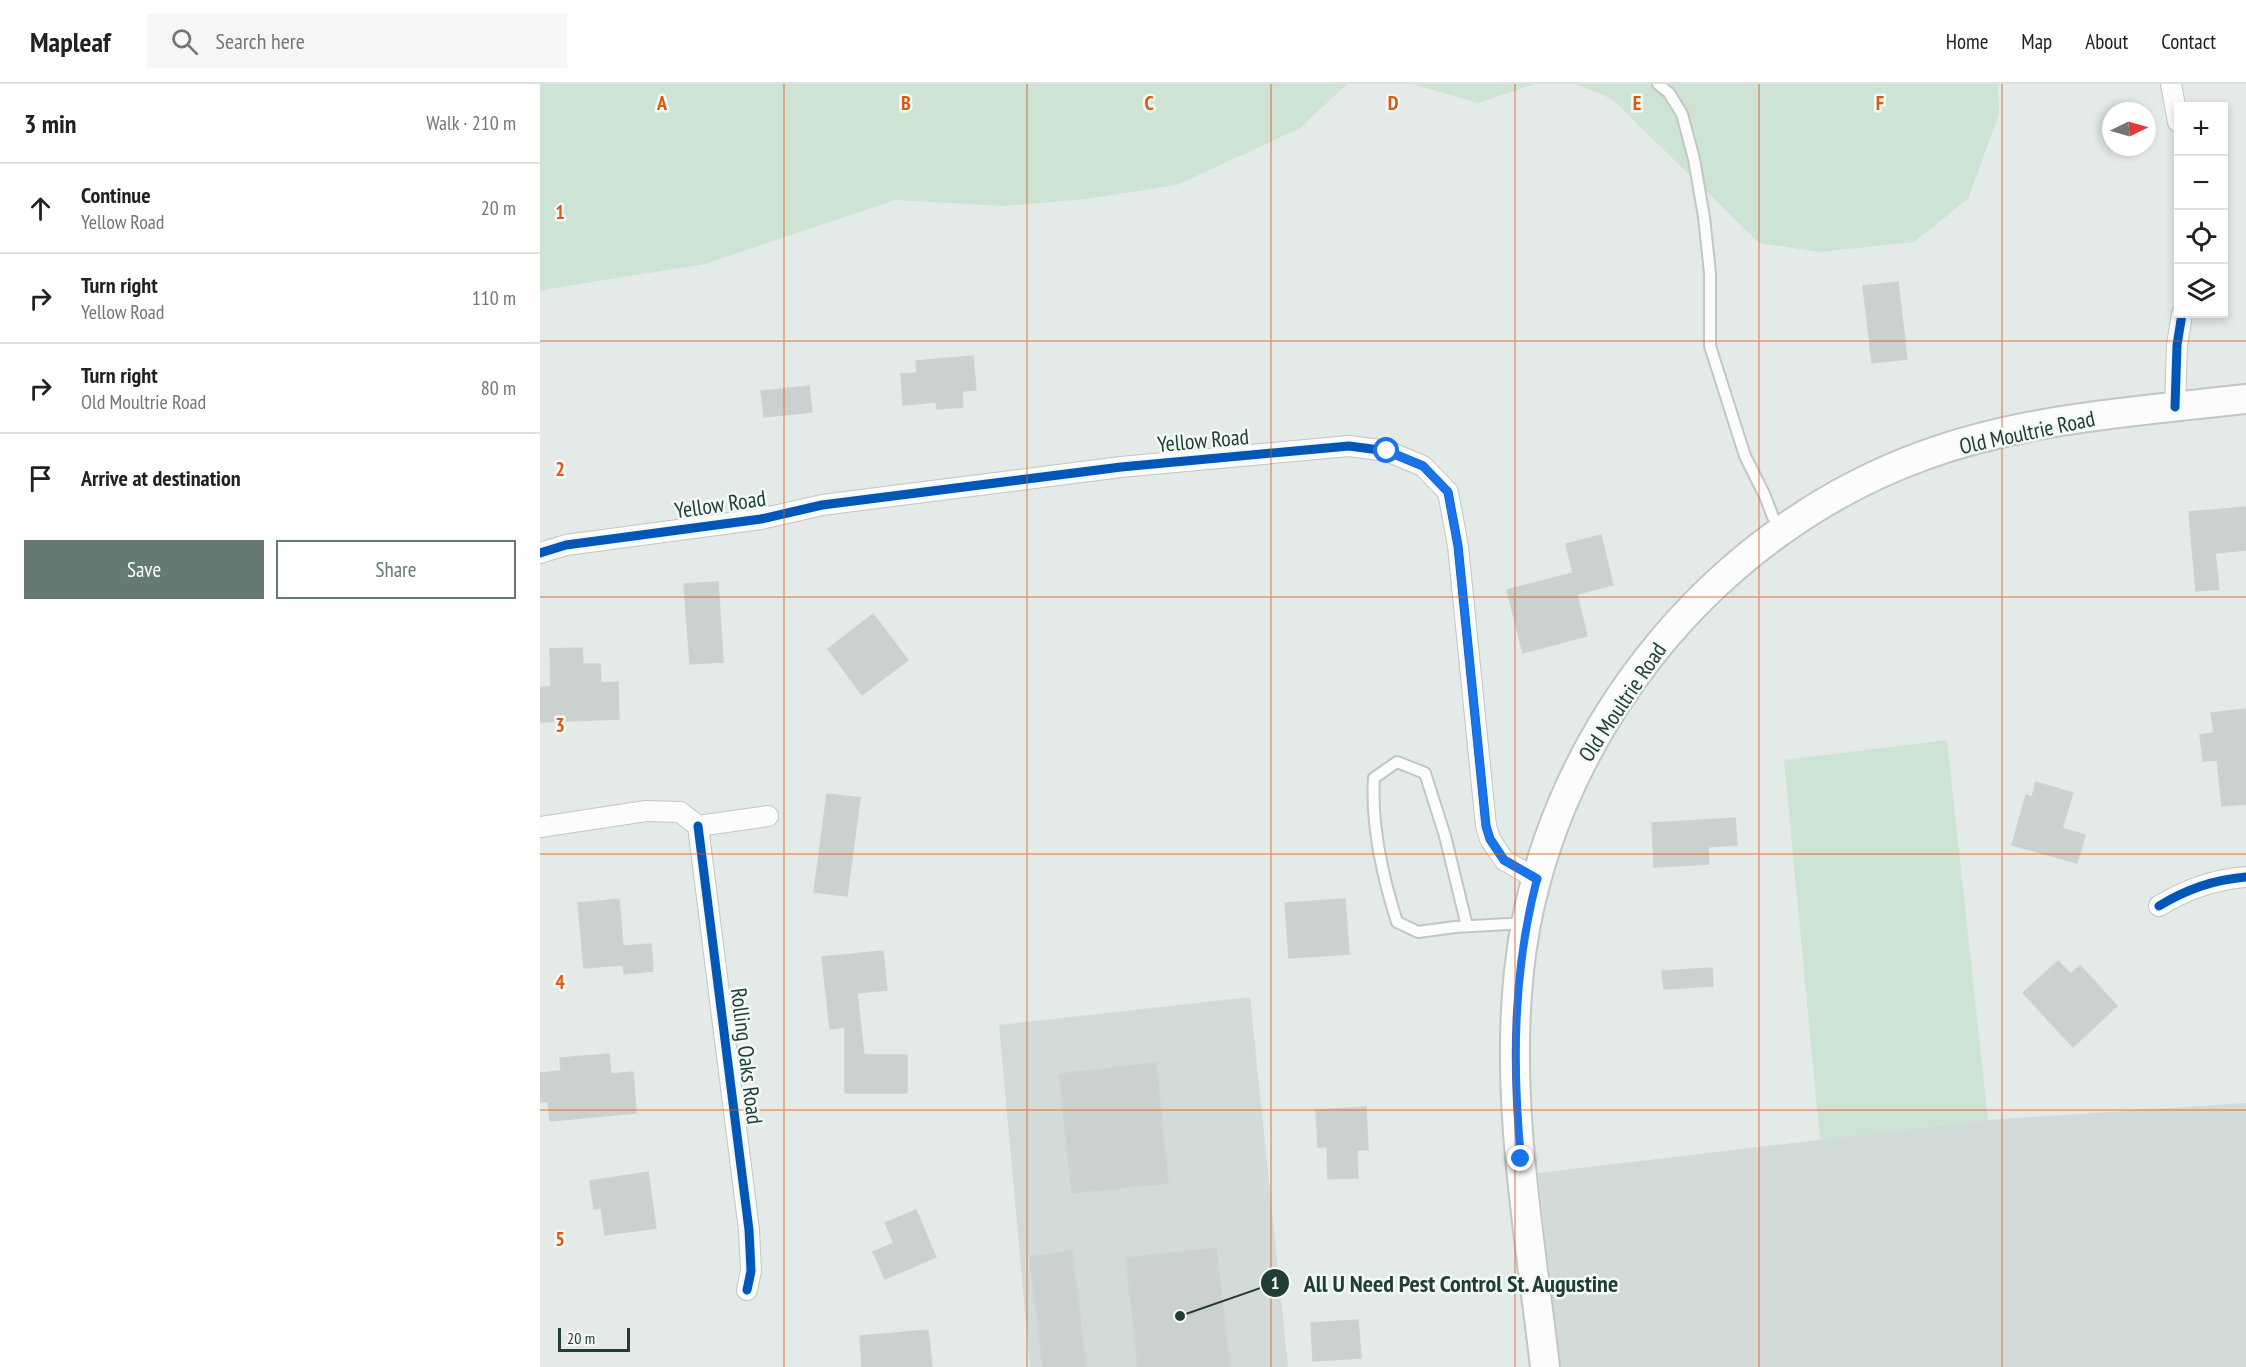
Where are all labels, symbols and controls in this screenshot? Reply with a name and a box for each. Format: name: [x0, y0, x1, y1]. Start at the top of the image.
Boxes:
search box: [147, 14, 567, 68]
text: Mapleaf: [30, 23, 111, 60]
icon: search: [168, 25, 201, 58]
text: Search here: [216, 27, 305, 55]
text: Home: [1946, 28, 1988, 55]
text: Map: [2021, 28, 2052, 55]
text: About: [2085, 28, 2128, 55]
text: Contact: [2161, 28, 2216, 55]
text: A: [656, 90, 668, 116]
text: B: [901, 90, 911, 116]
text: C: [1144, 90, 1154, 116]
text: D: [1388, 90, 1399, 116]
text: E: [1633, 90, 1641, 116]
text: F: [1876, 90, 1884, 116]
north arrow: [2102, 102, 2156, 156]
map controls: [2174, 102, 2228, 318]
button: +: [2174, 102, 2228, 156]
text: 3 min: [24, 107, 77, 140]
text: Walk · 210 m: [426, 110, 516, 136]
button: −: [2174, 156, 2228, 210]
text: Continue: [81, 181, 151, 209]
icon: ahead: [24, 192, 57, 225]
text: 20 m: [481, 195, 516, 221]
text: 1: [555, 199, 565, 225]
text: Yellow Road: [81, 209, 164, 235]
button: locate: [2174, 210, 2228, 264]
button: layers: [2174, 264, 2228, 318]
text: Turn right: [81, 271, 158, 299]
icon: right: [24, 282, 57, 315]
text: 110 m: [472, 285, 516, 311]
text: Yellow Road: [81, 299, 164, 325]
text: Turn right: [81, 361, 158, 389]
icon: right: [24, 372, 57, 405]
text: 80 m: [481, 375, 516, 401]
text: Old Moultrie Road: [81, 389, 206, 415]
street label: Old Moultrie Road: [1957, 404, 2097, 460]
street label: Yellow Road: [1156, 422, 1250, 458]
route start: [1373, 437, 1399, 463]
text: 2: [555, 456, 565, 482]
icon: arrive: [24, 462, 57, 495]
text: Arrive at destination: [81, 464, 241, 492]
street label: Yellow Road: [673, 484, 767, 524]
button: Save: [24, 540, 264, 599]
button: Share: [276, 540, 516, 599]
street label: Old Moultrie Road: [1572, 637, 1672, 767]
text: 3: [555, 712, 565, 738]
text: 4: [555, 969, 565, 995]
street label: Rolling Oaks Road: [725, 986, 769, 1126]
route end: [1507, 1145, 1533, 1171]
text: 5: [555, 1226, 565, 1252]
callout: All U Need Pest Control St. Augustine: [1260, 1262, 1631, 1304]
text: All U Need Pest Control St. Augustine: [1303, 1268, 1618, 1299]
text: 1: [1271, 1271, 1279, 1294]
scale bar: [558, 1325, 630, 1352]
text: 20 m: [567, 1328, 595, 1348]

